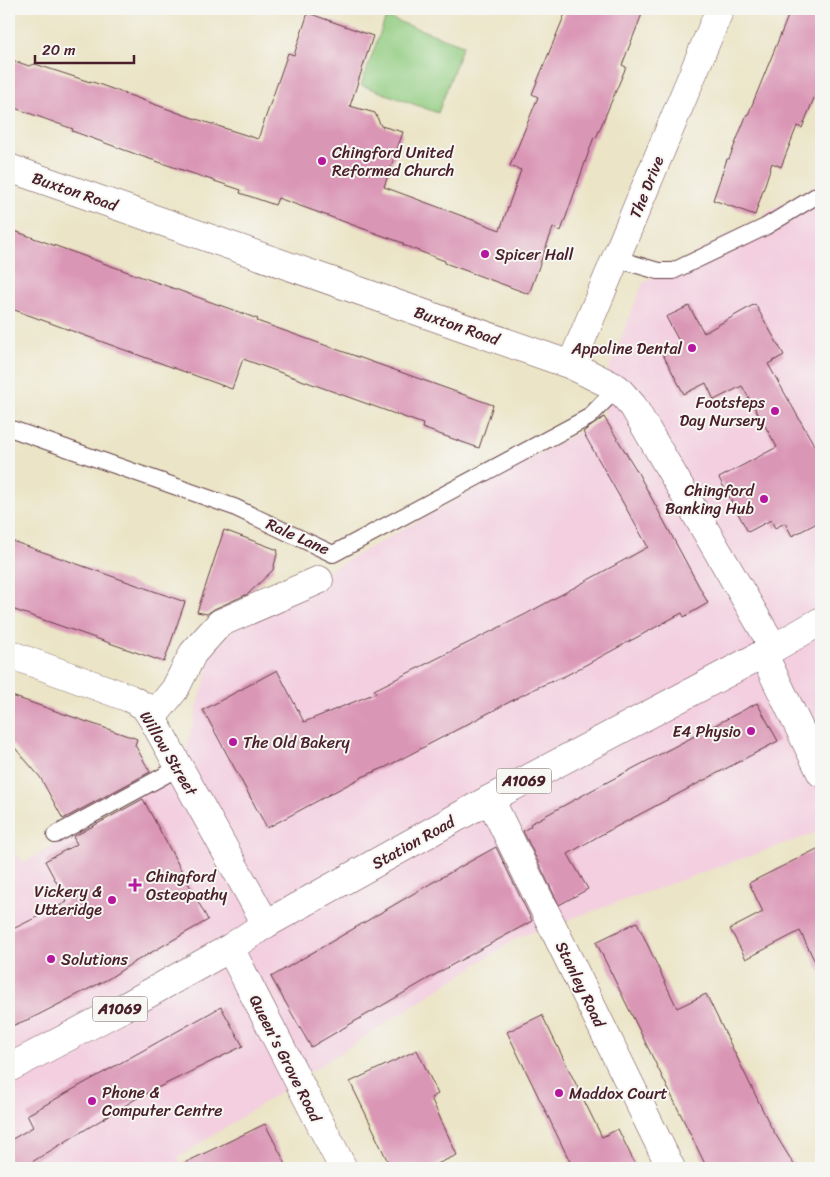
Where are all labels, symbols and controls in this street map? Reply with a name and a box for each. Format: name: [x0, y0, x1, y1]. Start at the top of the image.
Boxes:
scale bar: [35, 32, 134, 64]
text: 20 m: [42, 37, 76, 63]
place label: Chingford United Reformed Church: [332, 138, 455, 185]
street label: The Drive: [621, 151, 672, 223]
marker: Chingford United Reformed Church: [316, 155, 328, 167]
street label: Buxton Road: [28, 163, 123, 220]
place label: Spicer Hall: [495, 240, 574, 269]
marker: Spicer Hall: [479, 248, 491, 260]
street label: Buxton Road: [410, 297, 505, 354]
place label: Appoline Dental: [571, 334, 682, 363]
marker: Appoline Dental: [686, 342, 698, 354]
place label: Footsteps Day Nursery: [679, 388, 766, 435]
marker: Footsteps Day Nursery: [769, 405, 781, 417]
place label: Chingford Banking Hub: [665, 476, 756, 523]
marker: Chingford Banking Hub: [758, 493, 770, 505]
street label: Rale Lane: [261, 510, 334, 563]
street label: Willow Street: [132, 705, 206, 802]
place label: E4 Physio: [672, 717, 741, 746]
marker: E4 Physio: [745, 725, 757, 737]
place label: The Old Bakery: [243, 728, 351, 757]
marker: The Old Bakery: [227, 736, 239, 748]
road number: A1069: [496, 768, 552, 794]
street label: Station Road: [366, 807, 462, 877]
place label: Chingford Osteopathy: [146, 862, 228, 909]
place label: Vickery & Utteridge: [34, 877, 102, 924]
marker: Chingford Osteopathy: [128, 878, 142, 892]
marker: Vickery & Utteridge: [106, 894, 118, 906]
street label: Stanley Road: [547, 936, 615, 1034]
place label: Solutions: [61, 945, 129, 974]
marker: Solutions: [45, 953, 57, 965]
street label: Queen's Grove Road: [241, 989, 331, 1128]
road number: A1069: [92, 996, 148, 1022]
place label: Phone & Computer Centre: [102, 1078, 222, 1125]
place label: Maddox Court: [569, 1079, 667, 1108]
marker: Maddox Court: [553, 1087, 565, 1099]
marker: Phone & Computer Centre: [86, 1095, 98, 1107]

